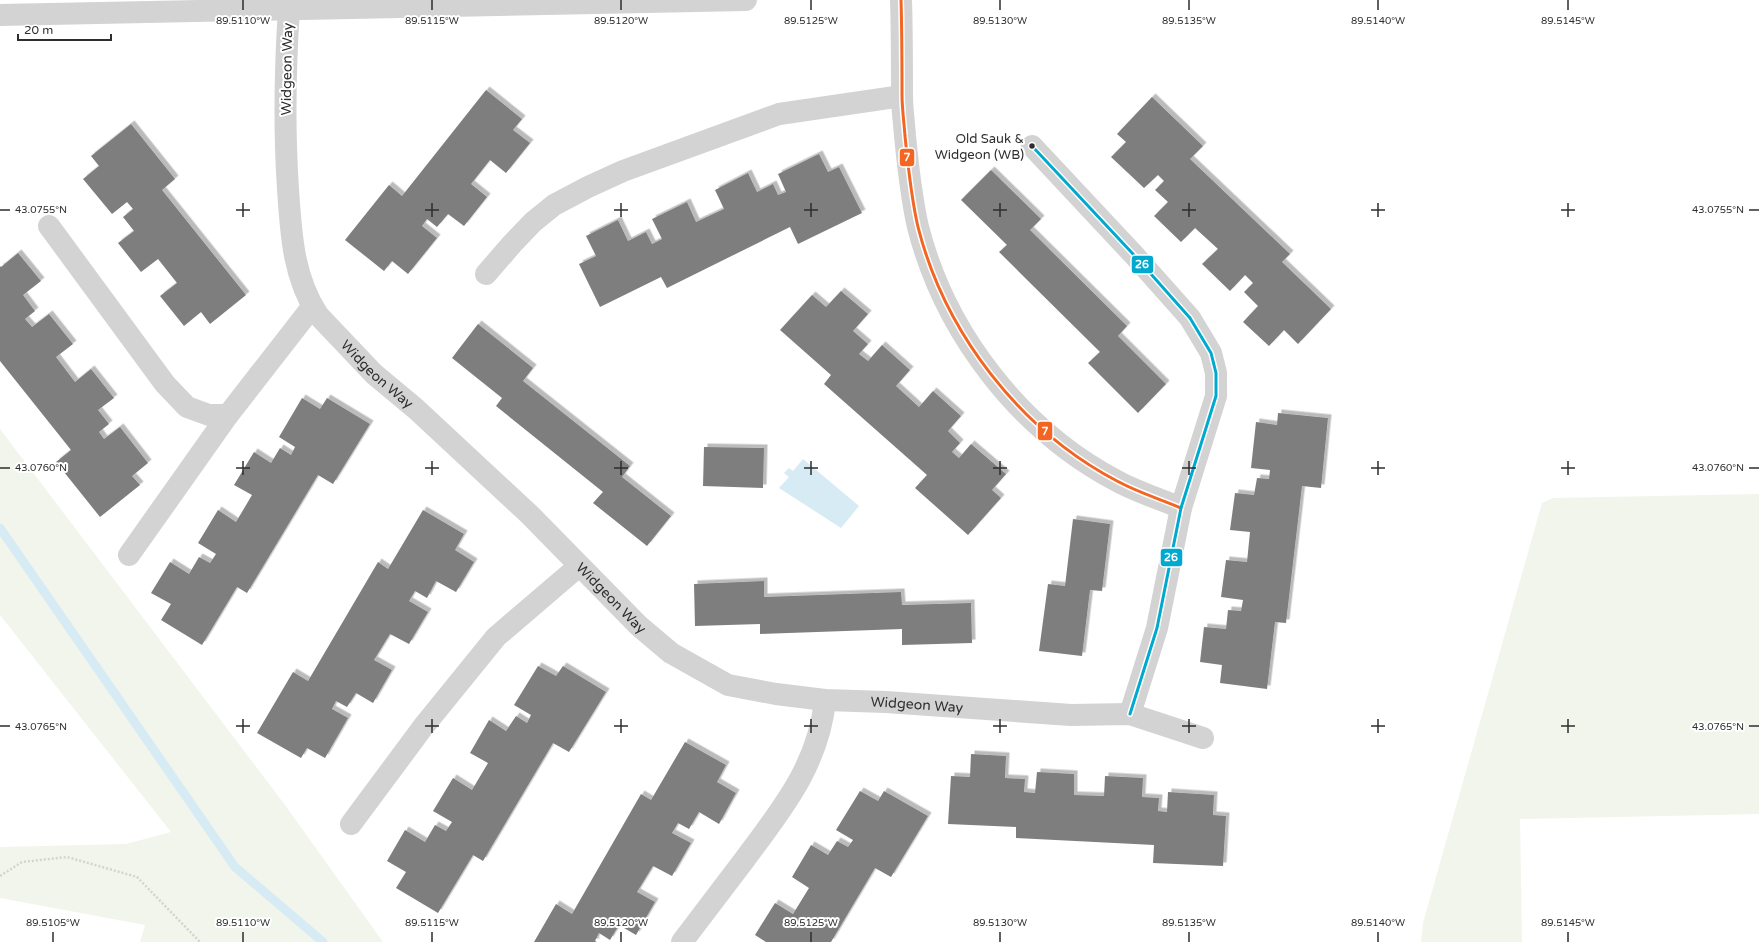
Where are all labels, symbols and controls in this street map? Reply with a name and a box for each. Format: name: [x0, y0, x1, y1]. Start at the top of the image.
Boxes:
text: 89.5110°W: [216, 15, 270, 27]
text: 89.5115°W: [405, 15, 459, 27]
text: 89.5120°W: [594, 15, 648, 27]
text: 89.5125°W: [784, 15, 838, 27]
text: 89.5130°W: [973, 15, 1027, 27]
text: 89.5135°W: [1162, 15, 1216, 27]
text: 89.5140°W: [1351, 15, 1405, 27]
text: 89.5145°W: [1541, 15, 1595, 27]
scale bar: [18, 16, 111, 42]
street label: Widgeon Way: [278, 22, 296, 115]
text: 20 m: [24, 23, 53, 37]
place label: Old Sauk & Widgeon (WB): [935, 131, 1024, 163]
marker: Old Sauk & Widgeon (WB): [1027, 141, 1037, 151]
line badge: 7: [899, 148, 915, 167]
text: 7: [904, 151, 911, 164]
text: 43.0755°N: [15, 204, 67, 216]
text: 43.0755°N: [1692, 204, 1744, 216]
line badge: 26: [1131, 255, 1154, 274]
text: 26: [1135, 258, 1149, 271]
street label: Widgeon Way: [338, 336, 417, 412]
line badge: 7: [1037, 421, 1053, 441]
text: 7: [1042, 425, 1049, 438]
text: 43.0760°N: [15, 462, 67, 474]
text: 43.0760°N: [1692, 462, 1744, 474]
line badge: 26: [1160, 548, 1183, 567]
text: 26: [1164, 551, 1178, 564]
street label: Widgeon Way: [573, 559, 650, 637]
street label: Widgeon Way: [870, 693, 964, 716]
text: 43.0765°N: [15, 721, 67, 733]
text: 43.0765°N: [1692, 721, 1744, 733]
text: 89.5105°W: [26, 917, 80, 929]
text: 89.5110°W: [216, 917, 270, 929]
text: 89.5115°W: [405, 917, 459, 929]
text: 89.5120°W: [594, 917, 648, 929]
text: 89.5125°W: [784, 917, 838, 929]
text: 89.5130°W: [973, 917, 1027, 929]
text: 89.5135°W: [1162, 917, 1216, 929]
text: 89.5140°W: [1351, 917, 1405, 929]
text: 89.5145°W: [1541, 917, 1595, 929]

